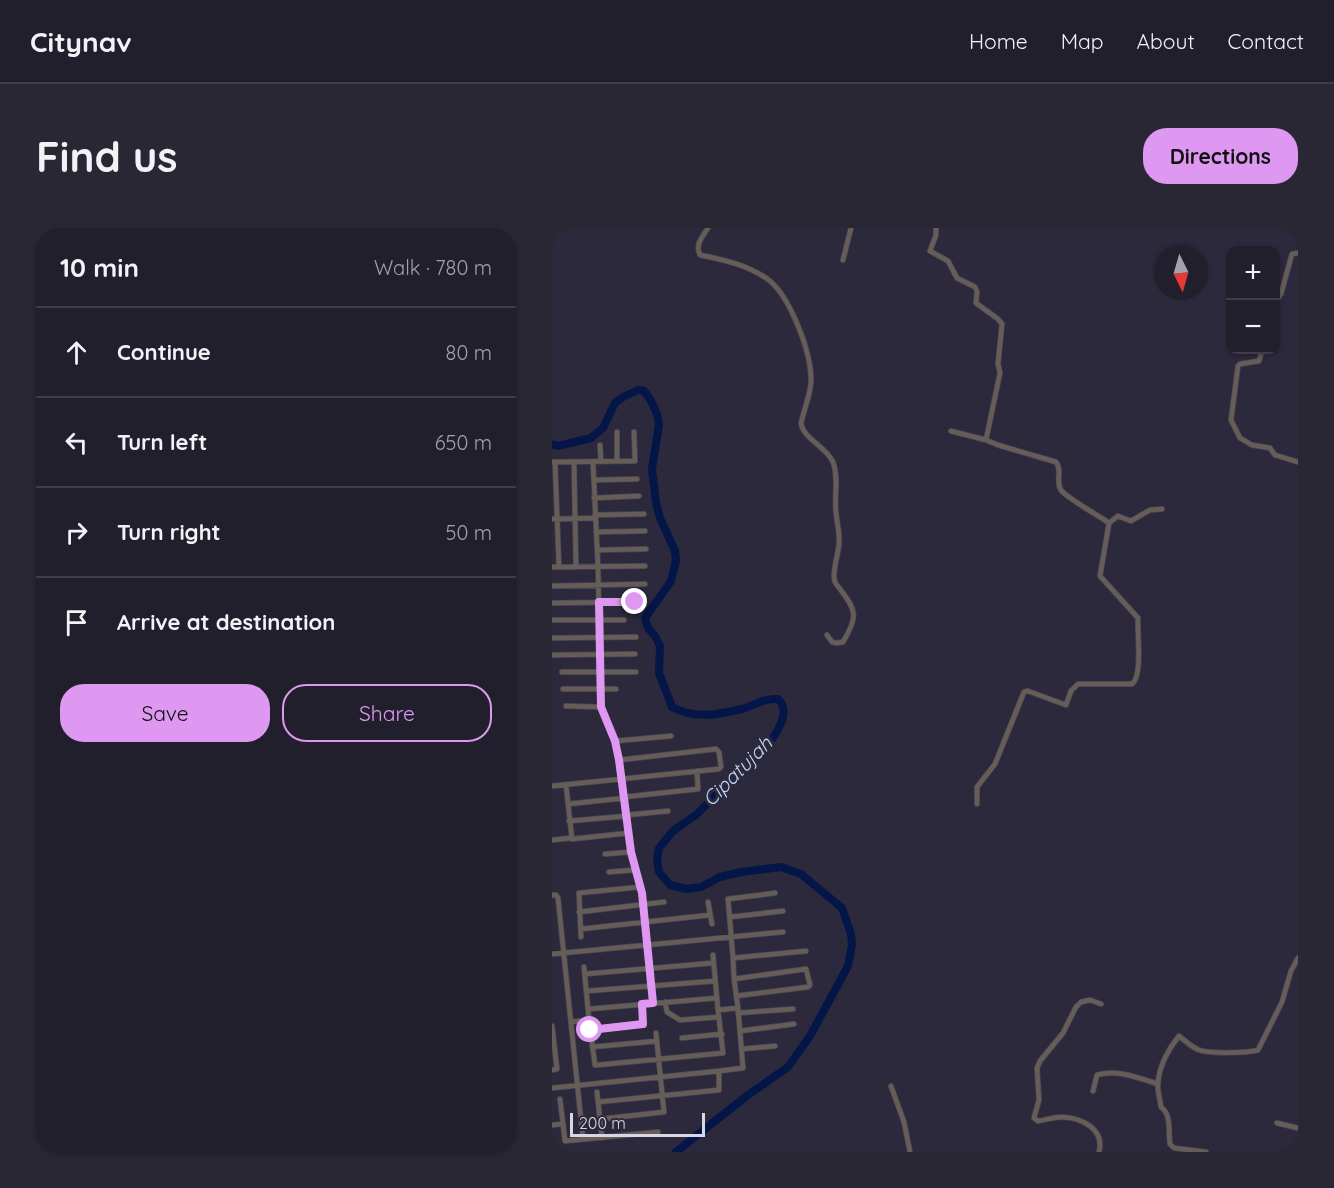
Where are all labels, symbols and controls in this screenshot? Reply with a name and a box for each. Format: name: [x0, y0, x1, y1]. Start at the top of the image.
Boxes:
text: Citynav: [30, 24, 132, 59]
text: Home: [969, 28, 1028, 54]
text: Map: [1061, 28, 1104, 54]
text: About: [1137, 28, 1195, 54]
text: Contact: [1228, 28, 1304, 54]
button: Directions: [1143, 128, 1298, 184]
text: Find us: [36, 130, 178, 183]
north arrow: [1154, 246, 1208, 300]
map controls: [1226, 246, 1280, 354]
button: +: [1226, 246, 1280, 300]
text: 10 min: [60, 251, 139, 284]
text: Walk · 780 m: [374, 255, 492, 280]
button: −: [1226, 300, 1280, 354]
icon: ahead: [60, 336, 93, 369]
text: Continue: [117, 338, 211, 366]
text: 80 m: [446, 340, 492, 365]
icon: left: [60, 426, 93, 459]
text: Turn left: [117, 428, 207, 456]
text: 650 m: [435, 430, 492, 455]
icon: right: [60, 516, 93, 549]
text: Turn right: [117, 518, 221, 546]
text: 50 m: [446, 520, 492, 545]
route end: [621, 588, 647, 614]
icon: arrive: [60, 606, 93, 639]
text: Arrive at destination: [117, 608, 335, 636]
button: Save: [60, 684, 270, 742]
button: Share: [282, 684, 492, 742]
water label: Cipatujah: [697, 730, 778, 811]
route start: [576, 1016, 602, 1042]
scale bar: [570, 1110, 705, 1138]
text: 200 m: [579, 1113, 626, 1133]

